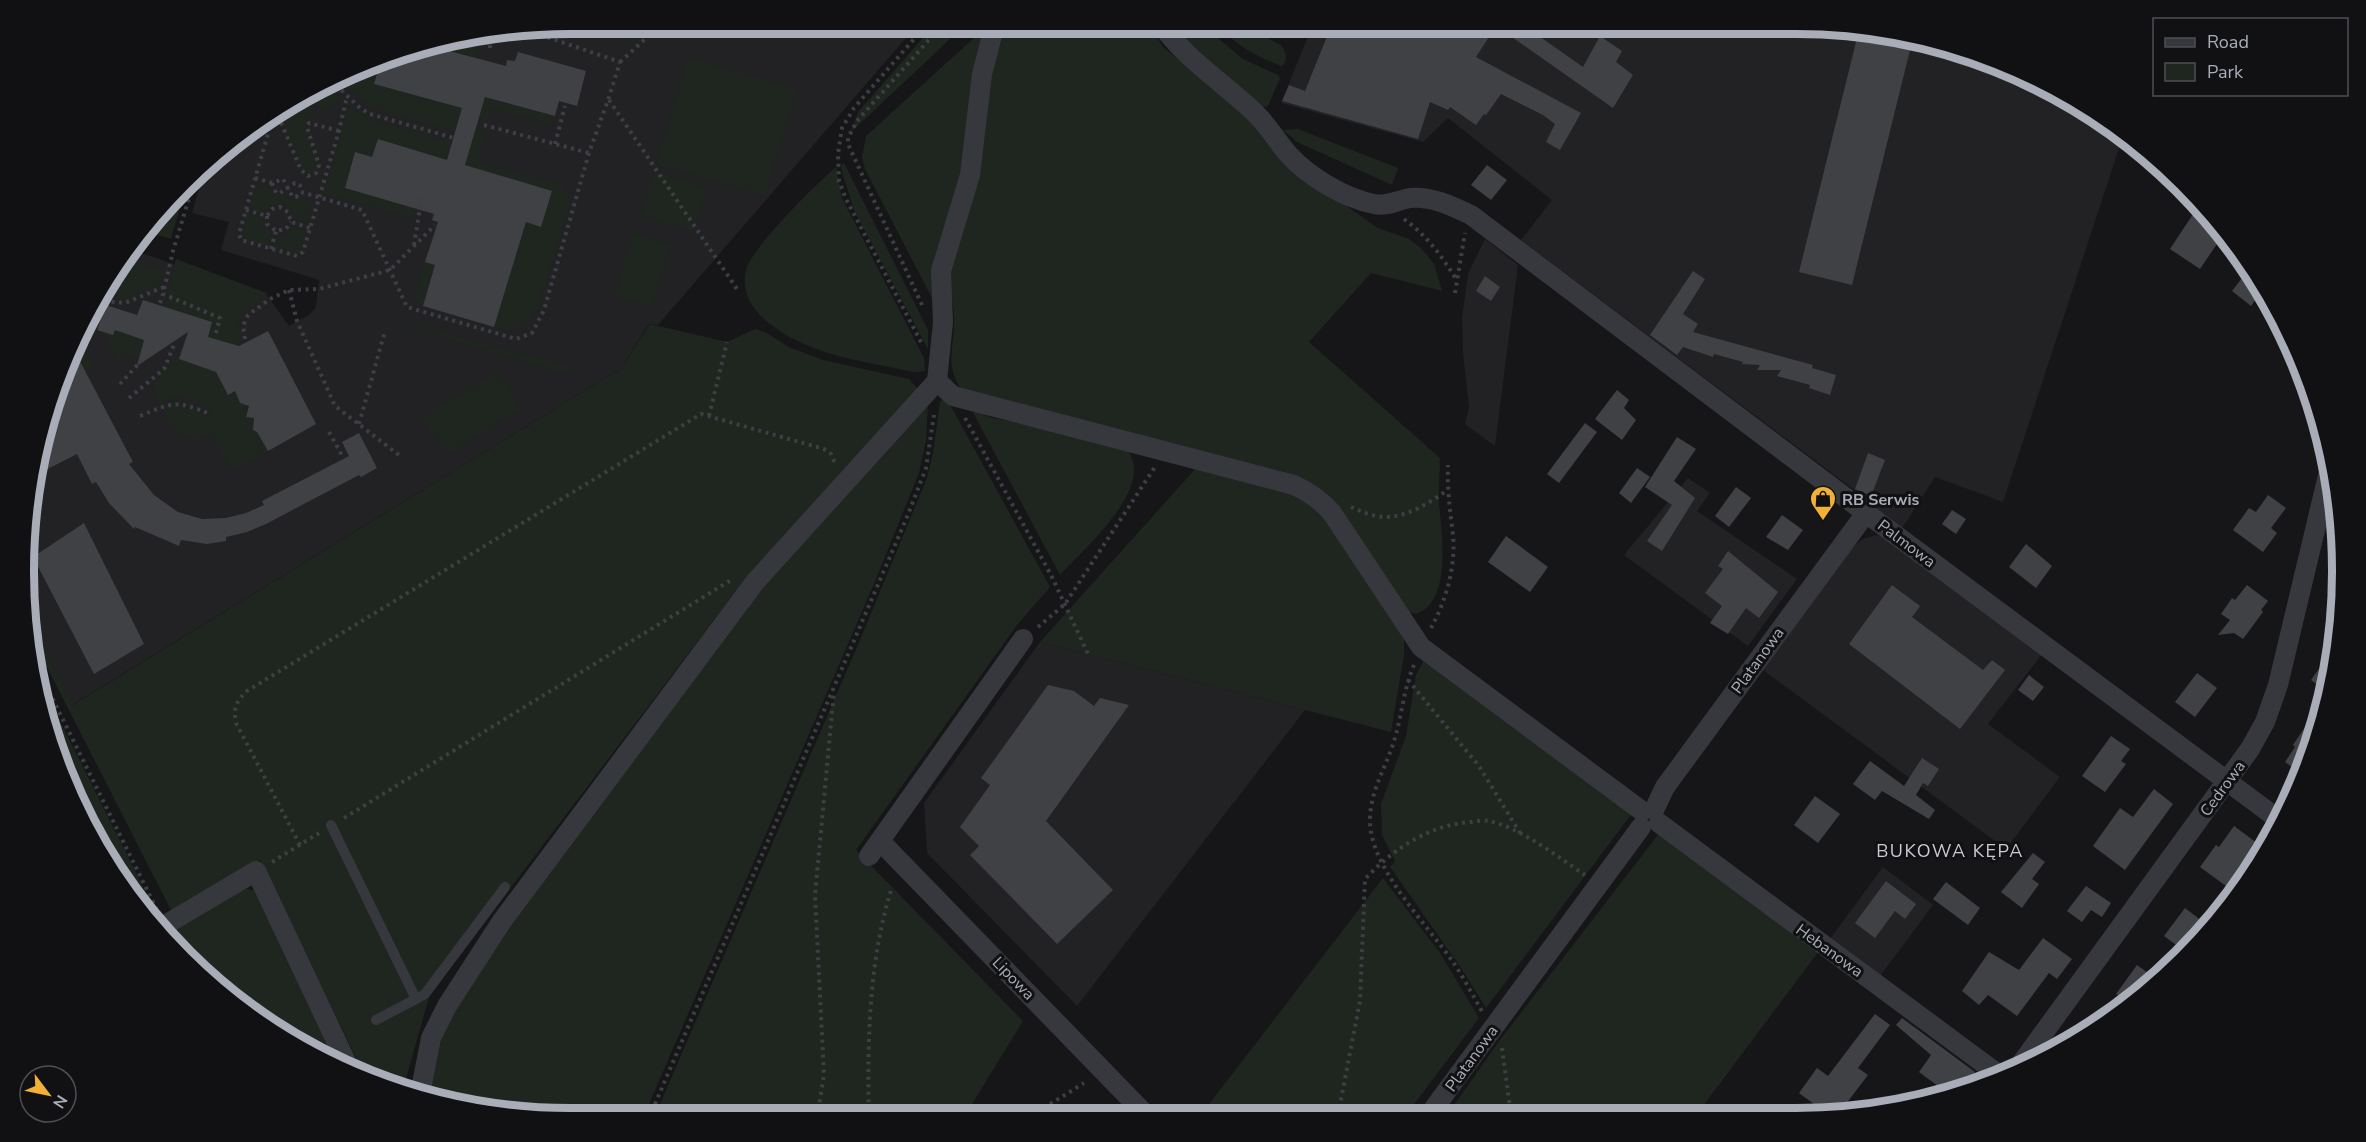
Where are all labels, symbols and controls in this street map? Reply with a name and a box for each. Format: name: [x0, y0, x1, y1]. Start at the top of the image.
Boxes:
legend: [2153, 18, 2348, 96]
text: Road: [2207, 30, 2249, 54]
text: Park: [2207, 60, 2244, 84]
shop icon: RB Serwis: [1808, 484, 1838, 522]
place label: RB Serwis: [1842, 489, 1920, 511]
street label: Palmowa: [1873, 515, 1940, 573]
street label: Platanowa: [1726, 623, 1789, 698]
street label: Cedrowa: [2195, 756, 2251, 821]
district label: BUKOWA KĘPA: [1876, 839, 2024, 863]
street label: Hebanowa: [1791, 919, 1867, 983]
street label: Lipowa: [987, 952, 1039, 1005]
street label: Platanowa: [1440, 1021, 1503, 1096]
north arrow: [18, 1064, 78, 1124]
text: N: [47, 1091, 72, 1112]

